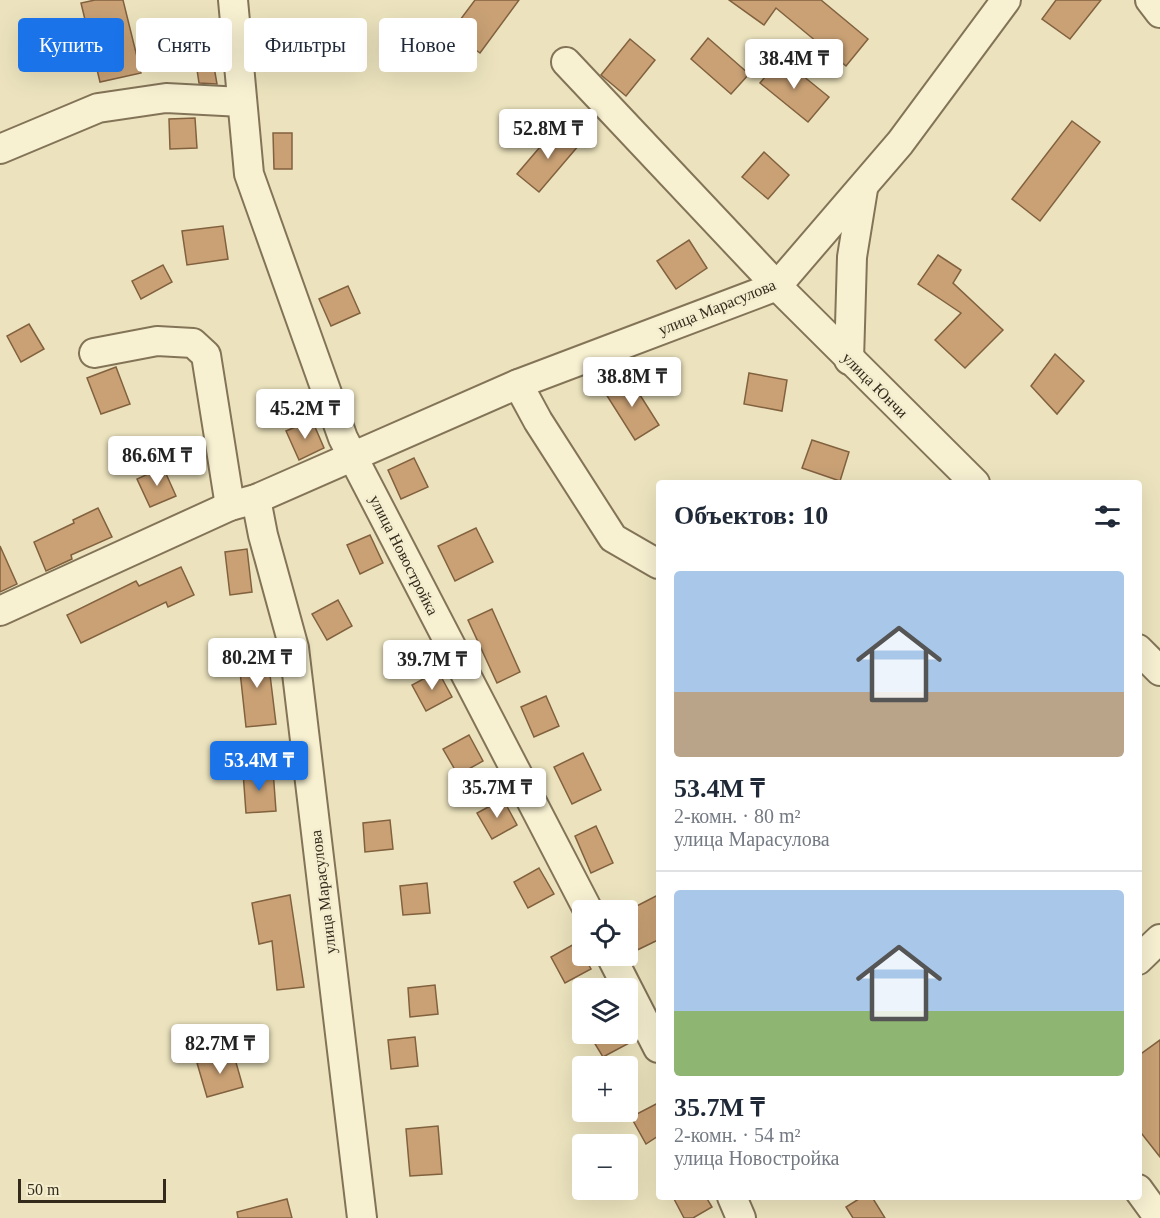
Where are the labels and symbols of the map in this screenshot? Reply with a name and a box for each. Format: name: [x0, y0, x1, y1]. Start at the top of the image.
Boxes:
pin: 38.4M ₸: [739, 39, 849, 90]
pin: 52.8M ₸: [493, 109, 603, 160]
street label: улица Марасулова: [656, 276, 778, 339]
street label: улица Юнчи: [838, 349, 911, 422]
pin: 38.8M ₸: [577, 357, 687, 408]
pin: 45.2M ₸: [250, 389, 360, 440]
pin: 86.6M ₸: [102, 436, 212, 487]
street label: улица Новостройка: [365, 492, 442, 618]
pin: 80.2M ₸: [202, 638, 312, 689]
pin: 39.7M ₸: [377, 640, 487, 691]
pin: 53.4M ₸: [204, 741, 314, 792]
pin: 35.7M ₸: [442, 768, 552, 819]
street label: улица Марасулова: [307, 829, 340, 955]
pin: 82.7M ₸: [165, 1024, 275, 1075]
scale bar: [18, 1176, 166, 1204]

